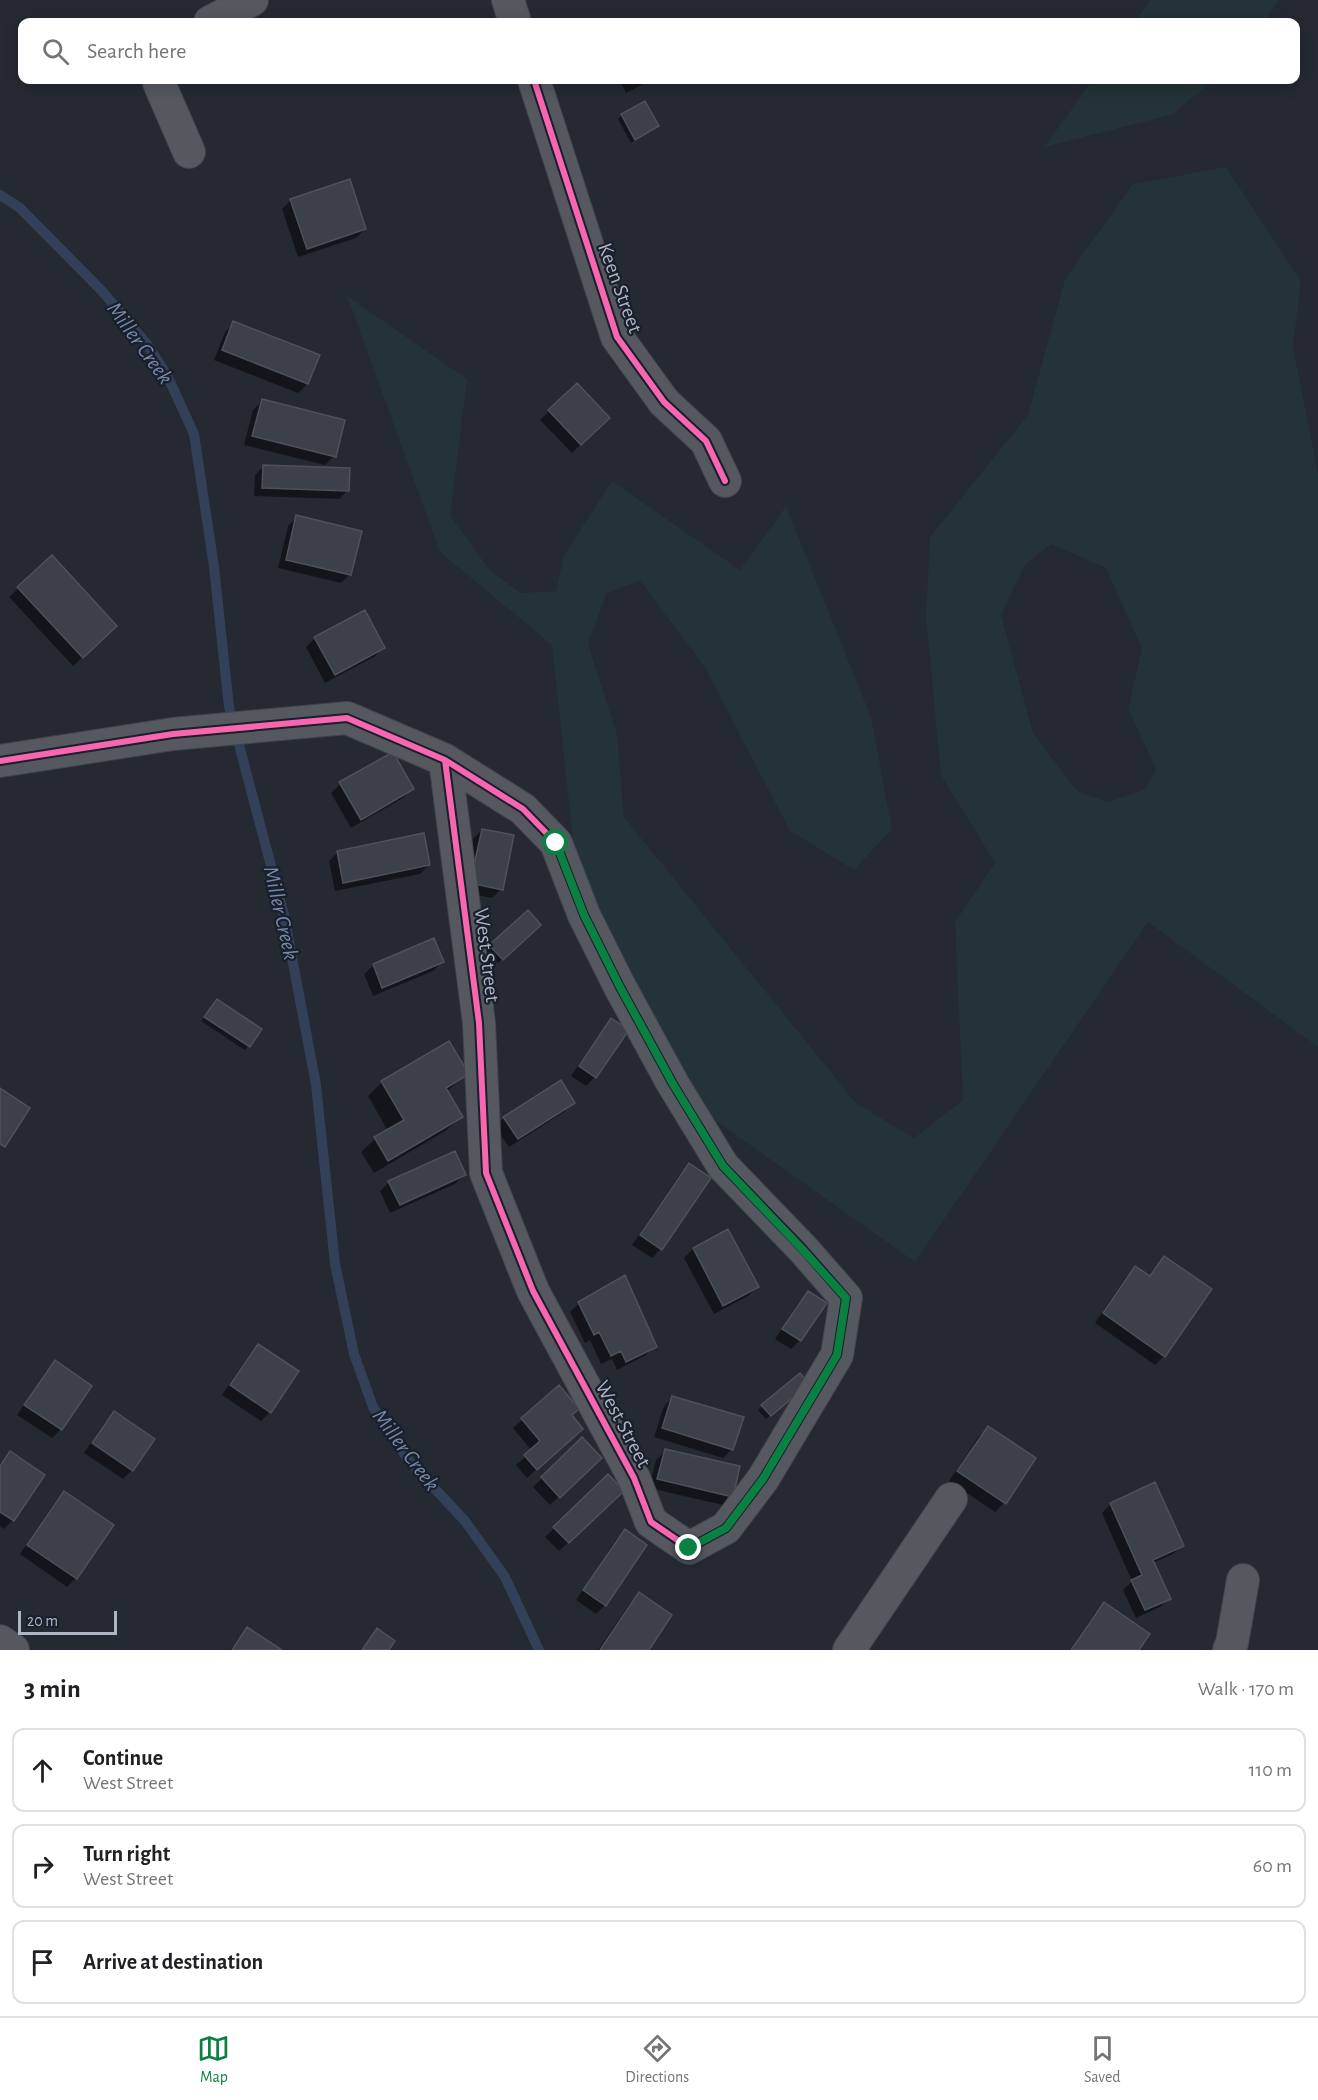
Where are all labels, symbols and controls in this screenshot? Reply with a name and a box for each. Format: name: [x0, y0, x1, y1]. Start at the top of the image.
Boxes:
search box: [18, 18, 1300, 84]
icon: search: [39, 35, 72, 68]
text: Search here: [87, 40, 186, 62]
street label: Keen Street: [594, 240, 646, 336]
water label: Miller Creek: [103, 298, 177, 388]
route start: [542, 829, 568, 855]
water label: Miller Creek: [260, 864, 302, 962]
street label: West Street: [471, 907, 503, 1004]
street label: West Street: [591, 1377, 655, 1471]
water label: Miller Creek: [369, 1405, 443, 1495]
route end: [675, 1534, 701, 1560]
scale bar: [18, 1608, 117, 1636]
text: 20 m: [27, 1613, 58, 1629]
text: 3 min: [24, 1676, 81, 1702]
text: Walk · 170 m: [1198, 1679, 1294, 1699]
text: Continue: [83, 1747, 163, 1769]
icon: ahead: [26, 1754, 59, 1787]
text: 110 m: [1248, 1760, 1292, 1780]
text: West Street: [83, 1773, 173, 1793]
text: Turn right: [83, 1843, 170, 1865]
icon: right: [26, 1850, 59, 1883]
text: 60 m: [1253, 1856, 1292, 1876]
text: West Street: [83, 1869, 173, 1889]
icon: arrive: [26, 1946, 59, 1979]
text: Arrive at destination: [83, 1951, 263, 1973]
tab: Map: [197, 2032, 230, 2087]
tab: Directions: [625, 2032, 689, 2087]
tab: Saved: [1084, 2032, 1121, 2087]

